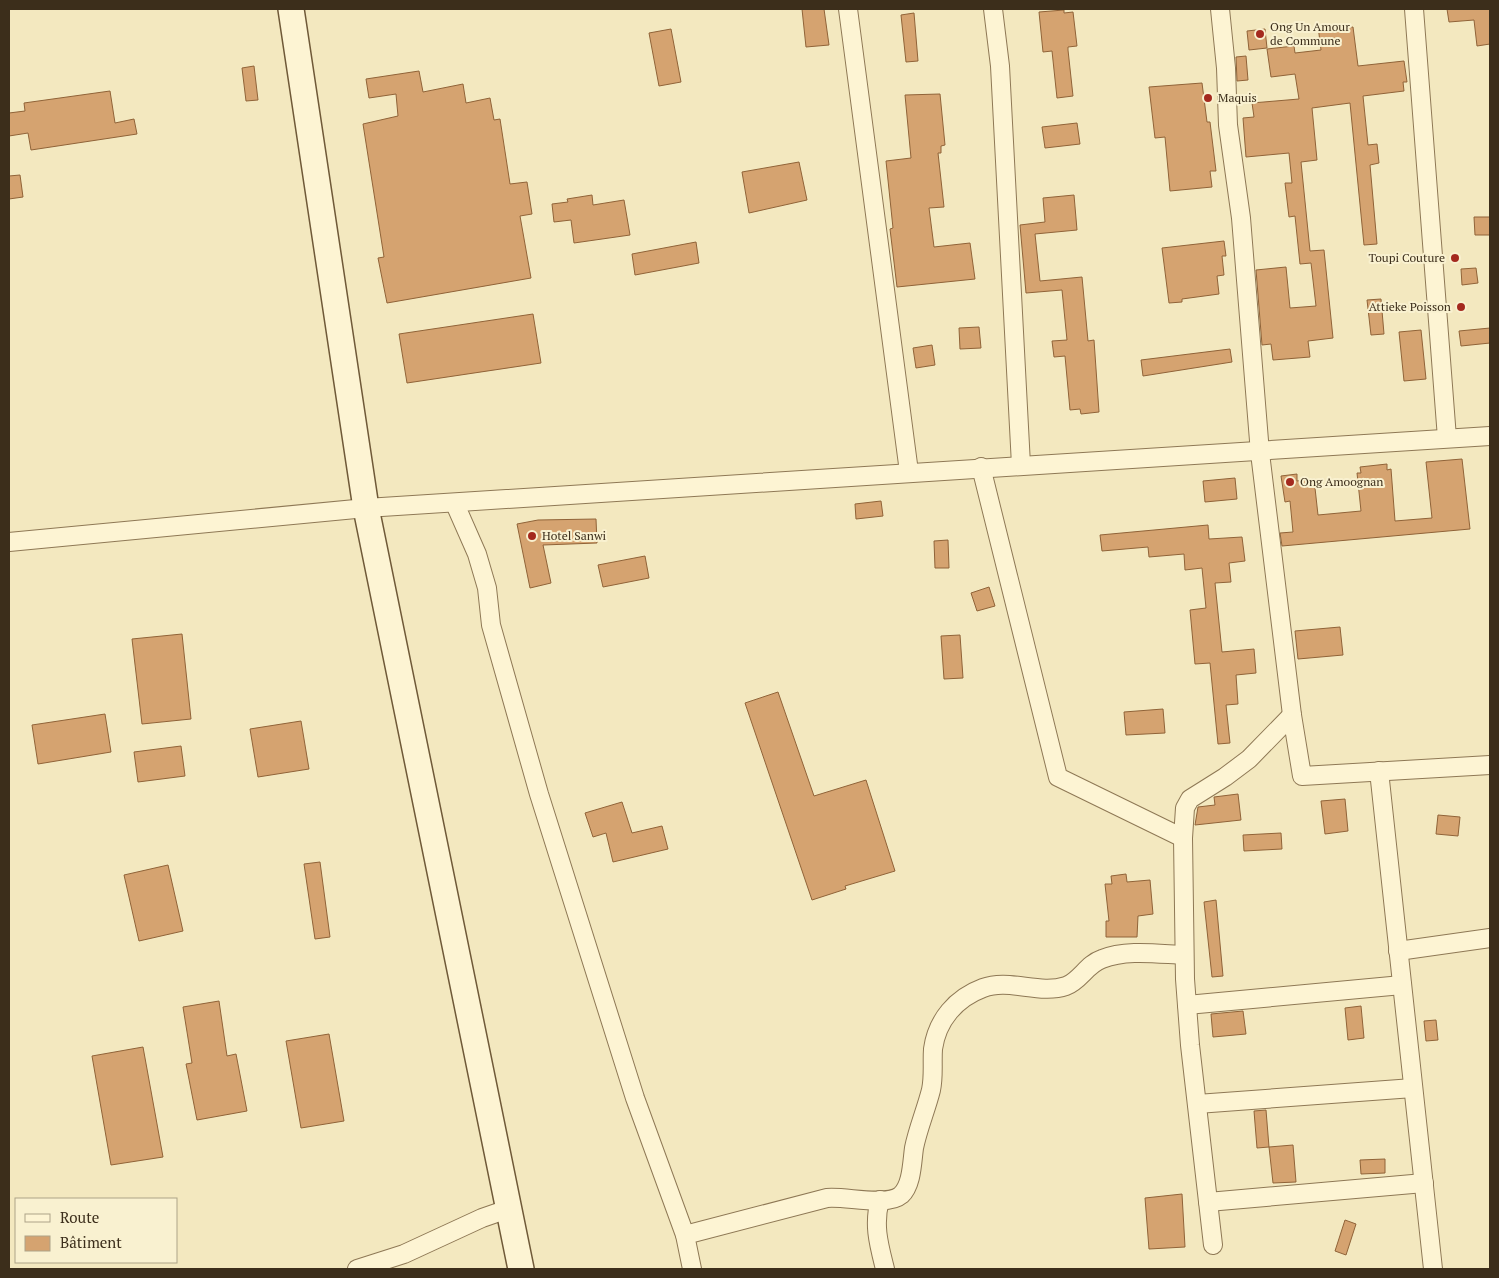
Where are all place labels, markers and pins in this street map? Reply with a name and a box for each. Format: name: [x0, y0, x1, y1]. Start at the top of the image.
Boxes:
place label: Ong Un Amour de Commune: [1270, 19, 1350, 48]
marker: Ong Un Amour de Commune: [1254, 28, 1266, 40]
place label: Maquis: [1218, 90, 1257, 105]
marker: Maquis: [1202, 92, 1214, 104]
place label: Toupi Couture: [1369, 250, 1445, 265]
marker: Toupi Couture: [1449, 252, 1461, 264]
place label: Attieke Poisson: [1369, 299, 1451, 314]
marker: Attieke Poisson: [1455, 301, 1467, 313]
place label: Ong Amoognan: [1300, 474, 1383, 489]
marker: Ong Amoognan: [1284, 476, 1296, 488]
place label: Hotel Sanwi: [542, 528, 607, 543]
marker: Hotel Sanwi: [526, 530, 538, 542]

